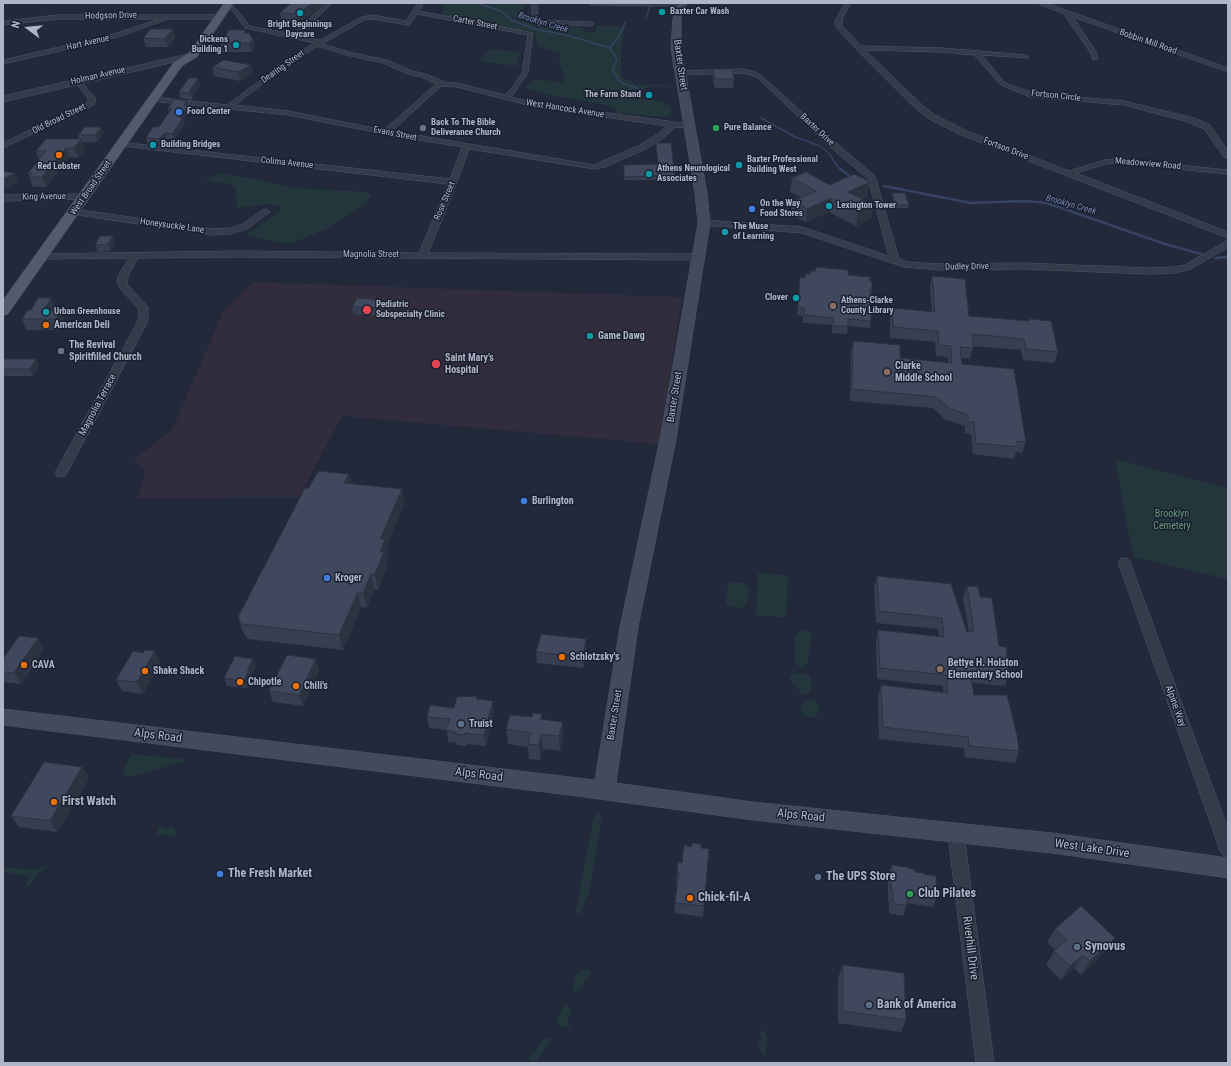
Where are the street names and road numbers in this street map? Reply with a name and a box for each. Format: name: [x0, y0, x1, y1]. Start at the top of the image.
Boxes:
street label: Hodgson Drive: [85, 10, 137, 22]
street label: Carter Street: [452, 13, 498, 33]
street label: Bobbin Mill Road: [1118, 27, 1178, 57]
street label: Hart Avenue: [66, 33, 110, 53]
street label: Baxter Street: [671, 39, 689, 91]
street label: Dearing Street: [259, 48, 307, 86]
street label: Holman Avenue: [70, 64, 126, 88]
street label: Fortson Circle: [1031, 88, 1081, 104]
street label: West Hancock Avenue: [525, 97, 605, 121]
street label: Old Broad Street: [31, 101, 87, 137]
street label: Baxter Drive: [798, 111, 836, 149]
street label: Evans Street: [372, 124, 418, 144]
street label: Fortson Drive: [982, 135, 1030, 163]
street label: Colima Avenue: [260, 155, 314, 171]
street label: Meadowview Road: [1115, 156, 1181, 172]
street label: West Broad Street: [68, 159, 114, 217]
street label: Rose Street: [432, 180, 458, 222]
street label: King Avenue: [22, 191, 66, 203]
street label: Honeysuckle Lane: [139, 216, 205, 236]
street label: Magnolia Street: [343, 250, 399, 260]
street label: Dudley Drive: [945, 261, 989, 273]
street label: Baxter Street: [665, 371, 685, 423]
street label: Magnolia Terrace: [77, 372, 119, 438]
street label: Alpine Way: [1162, 684, 1188, 728]
street label: Baxter Street: [605, 689, 625, 741]
street label: Alps Road: [133, 726, 183, 746]
street label: Alps Road: [454, 765, 504, 785]
street label: Alps Road: [776, 806, 826, 826]
street label: West Lake Drive: [1054, 837, 1130, 861]
street label: Riverhill Drive: [959, 915, 981, 981]

